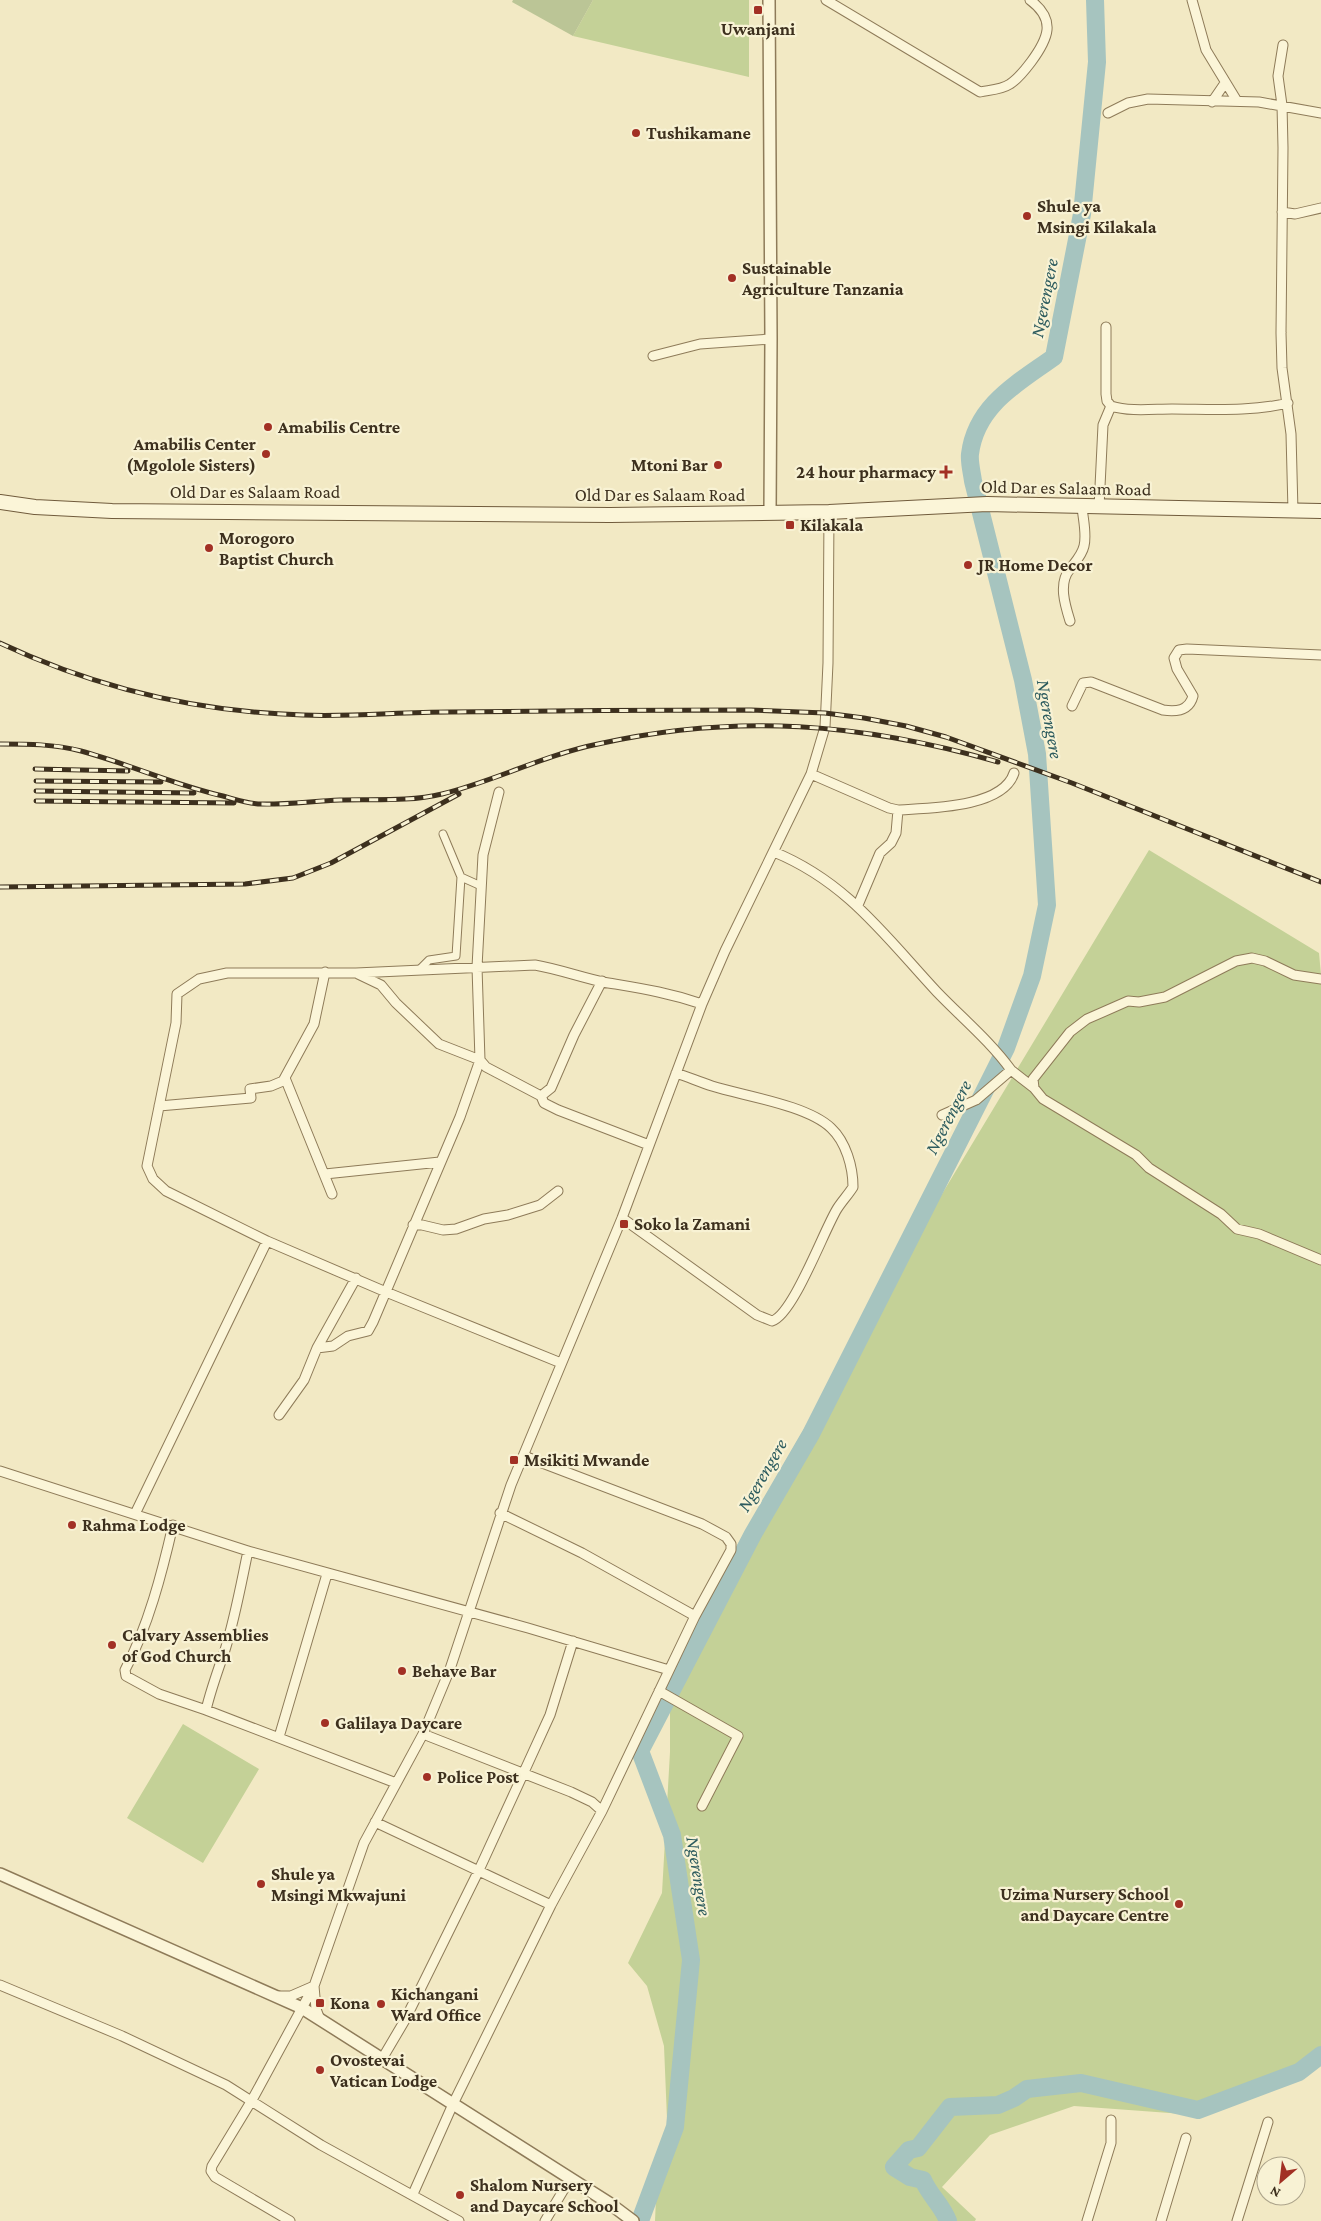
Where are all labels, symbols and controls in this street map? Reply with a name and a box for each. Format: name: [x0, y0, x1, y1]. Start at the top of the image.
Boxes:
marker: Uwanjani: [752, 4, 764, 16]
place label: Uwanjani: [721, 19, 796, 40]
place label: Tushikamane: [646, 123, 751, 143]
marker: Tushikamane: [630, 127, 642, 139]
place label: Shule ya Msingi Kilakala: [1037, 196, 1157, 237]
marker: Shule ya Msingi Kilakala: [1021, 210, 1033, 222]
water label: Ngerengere: [1026, 257, 1062, 339]
place label: Sustainable Agriculture Tanzania: [741, 258, 904, 299]
marker: Sustainable Agriculture Tanzania: [726, 272, 738, 284]
place label: Amabilis Centre: [277, 417, 400, 437]
marker: Amabilis Centre: [262, 421, 274, 433]
place label: Amabilis Center (Mgolole Sisters): [126, 434, 256, 476]
marker: Amabilis Center (Mgolole Sisters): [260, 448, 272, 460]
place label: Mtoni Bar: [631, 455, 708, 475]
marker: Mtoni Bar: [712, 459, 724, 471]
place label: 24 hour pharmacy: [796, 462, 936, 482]
marker: 24 hour pharmacy: [940, 466, 952, 478]
street label: Old Dar es Salaam Road: [981, 477, 1152, 499]
street label: Old Dar es Salaam Road: [170, 482, 341, 502]
street label: Old Dar es Salaam Road: [575, 485, 746, 505]
place label: Kilakala: [800, 515, 863, 535]
marker: Kilakala: [784, 519, 796, 531]
place label: Morogoro Baptist Church: [219, 528, 334, 569]
marker: Morogoro Baptist Church: [203, 542, 215, 554]
place label: JR Home Decor: [976, 555, 1093, 575]
marker: JR Home Decor: [962, 559, 974, 571]
water label: Ngerengere: [1033, 678, 1067, 760]
water label: Ngerengere: [920, 1077, 976, 1157]
place label: Soko la Zamani: [634, 1214, 751, 1234]
marker: Soko la Zamani: [618, 1218, 630, 1230]
water label: Ngerengere: [733, 1435, 791, 1515]
place label: Msikiti Mwande: [524, 1450, 649, 1470]
marker: Msikiti Mwande: [508, 1454, 520, 1466]
place label: Rahma Lodge: [82, 1515, 186, 1535]
marker: Rahma Lodge: [66, 1519, 78, 1531]
place label: Calvary Assemblies of God Church: [122, 1625, 269, 1666]
marker: Calvary Assemblies of God Church: [106, 1639, 118, 1651]
place label: Behave Bar: [412, 1661, 497, 1681]
marker: Behave Bar: [396, 1665, 408, 1677]
place label: Galilaya Daycare: [335, 1713, 462, 1733]
marker: Galilaya Daycare: [319, 1717, 331, 1729]
place label: Police Post: [437, 1767, 520, 1787]
marker: Police Post: [421, 1771, 433, 1783]
water label: Ngerengere: [682, 1835, 716, 1917]
place label: Shule ya Msingi Mkwajuni: [271, 1864, 407, 1906]
marker: Shule ya Msingi Mkwajuni: [255, 1878, 267, 1890]
place label: Uzima Nursery School and Daycare Centre: [1000, 1884, 1169, 1925]
marker: Uzima Nursery School and Daycare Centre: [1173, 1898, 1185, 1910]
place label: Kichangani Ward Office: [390, 1984, 481, 2025]
place label: Kona: [330, 1993, 370, 2013]
marker: Kona: [314, 1997, 326, 2009]
marker: Kichangani Ward Office: [375, 1998, 387, 2010]
place label: Ovostevai Vatican Lodge: [329, 2050, 437, 2091]
marker: Ovostevai Vatican Lodge: [314, 2064, 326, 2076]
north arrow: [1256, 2156, 1306, 2206]
place label: Shalom Nursery and Daycare School: [470, 2175, 619, 2216]
text: N: [1267, 2183, 1283, 2202]
marker: Shalom Nursery and Daycare School: [454, 2189, 466, 2201]

